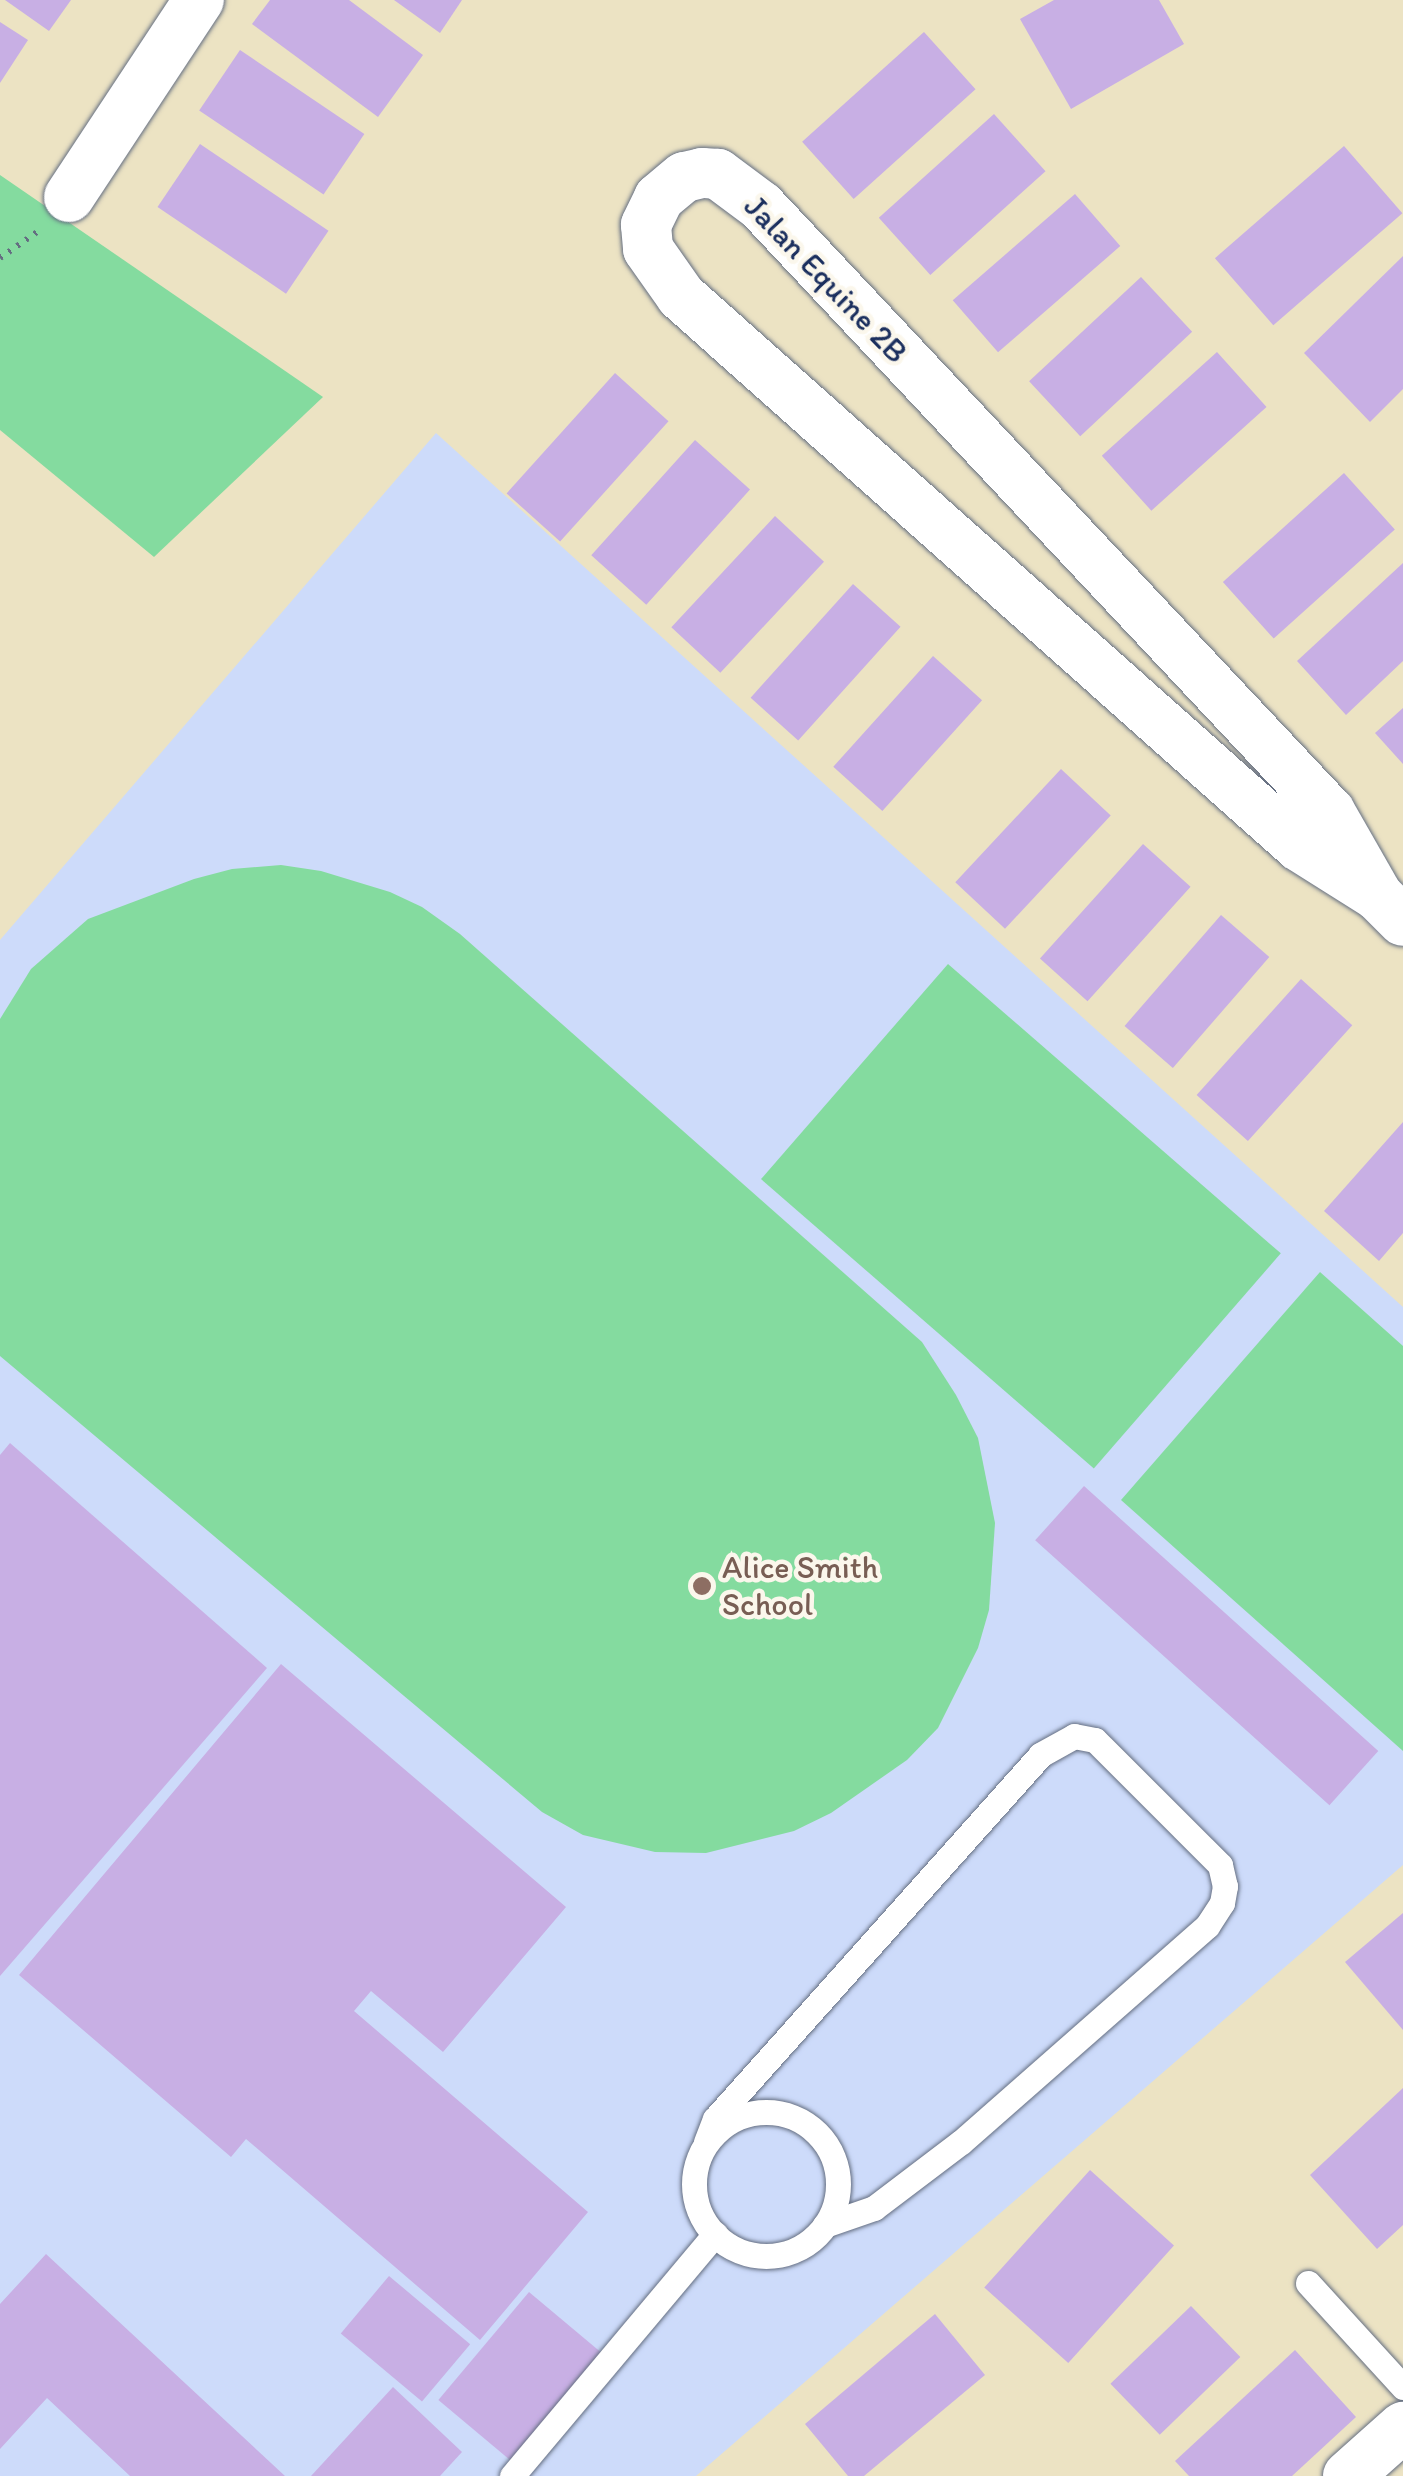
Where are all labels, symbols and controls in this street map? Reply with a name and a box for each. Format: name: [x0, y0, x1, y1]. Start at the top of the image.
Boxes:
street label: Jalan Equine 2B: [737, 187, 915, 371]
place label: Alice Smith School: [722, 1549, 879, 1624]
marker: Alice Smith School: [691, 1575, 713, 1597]

